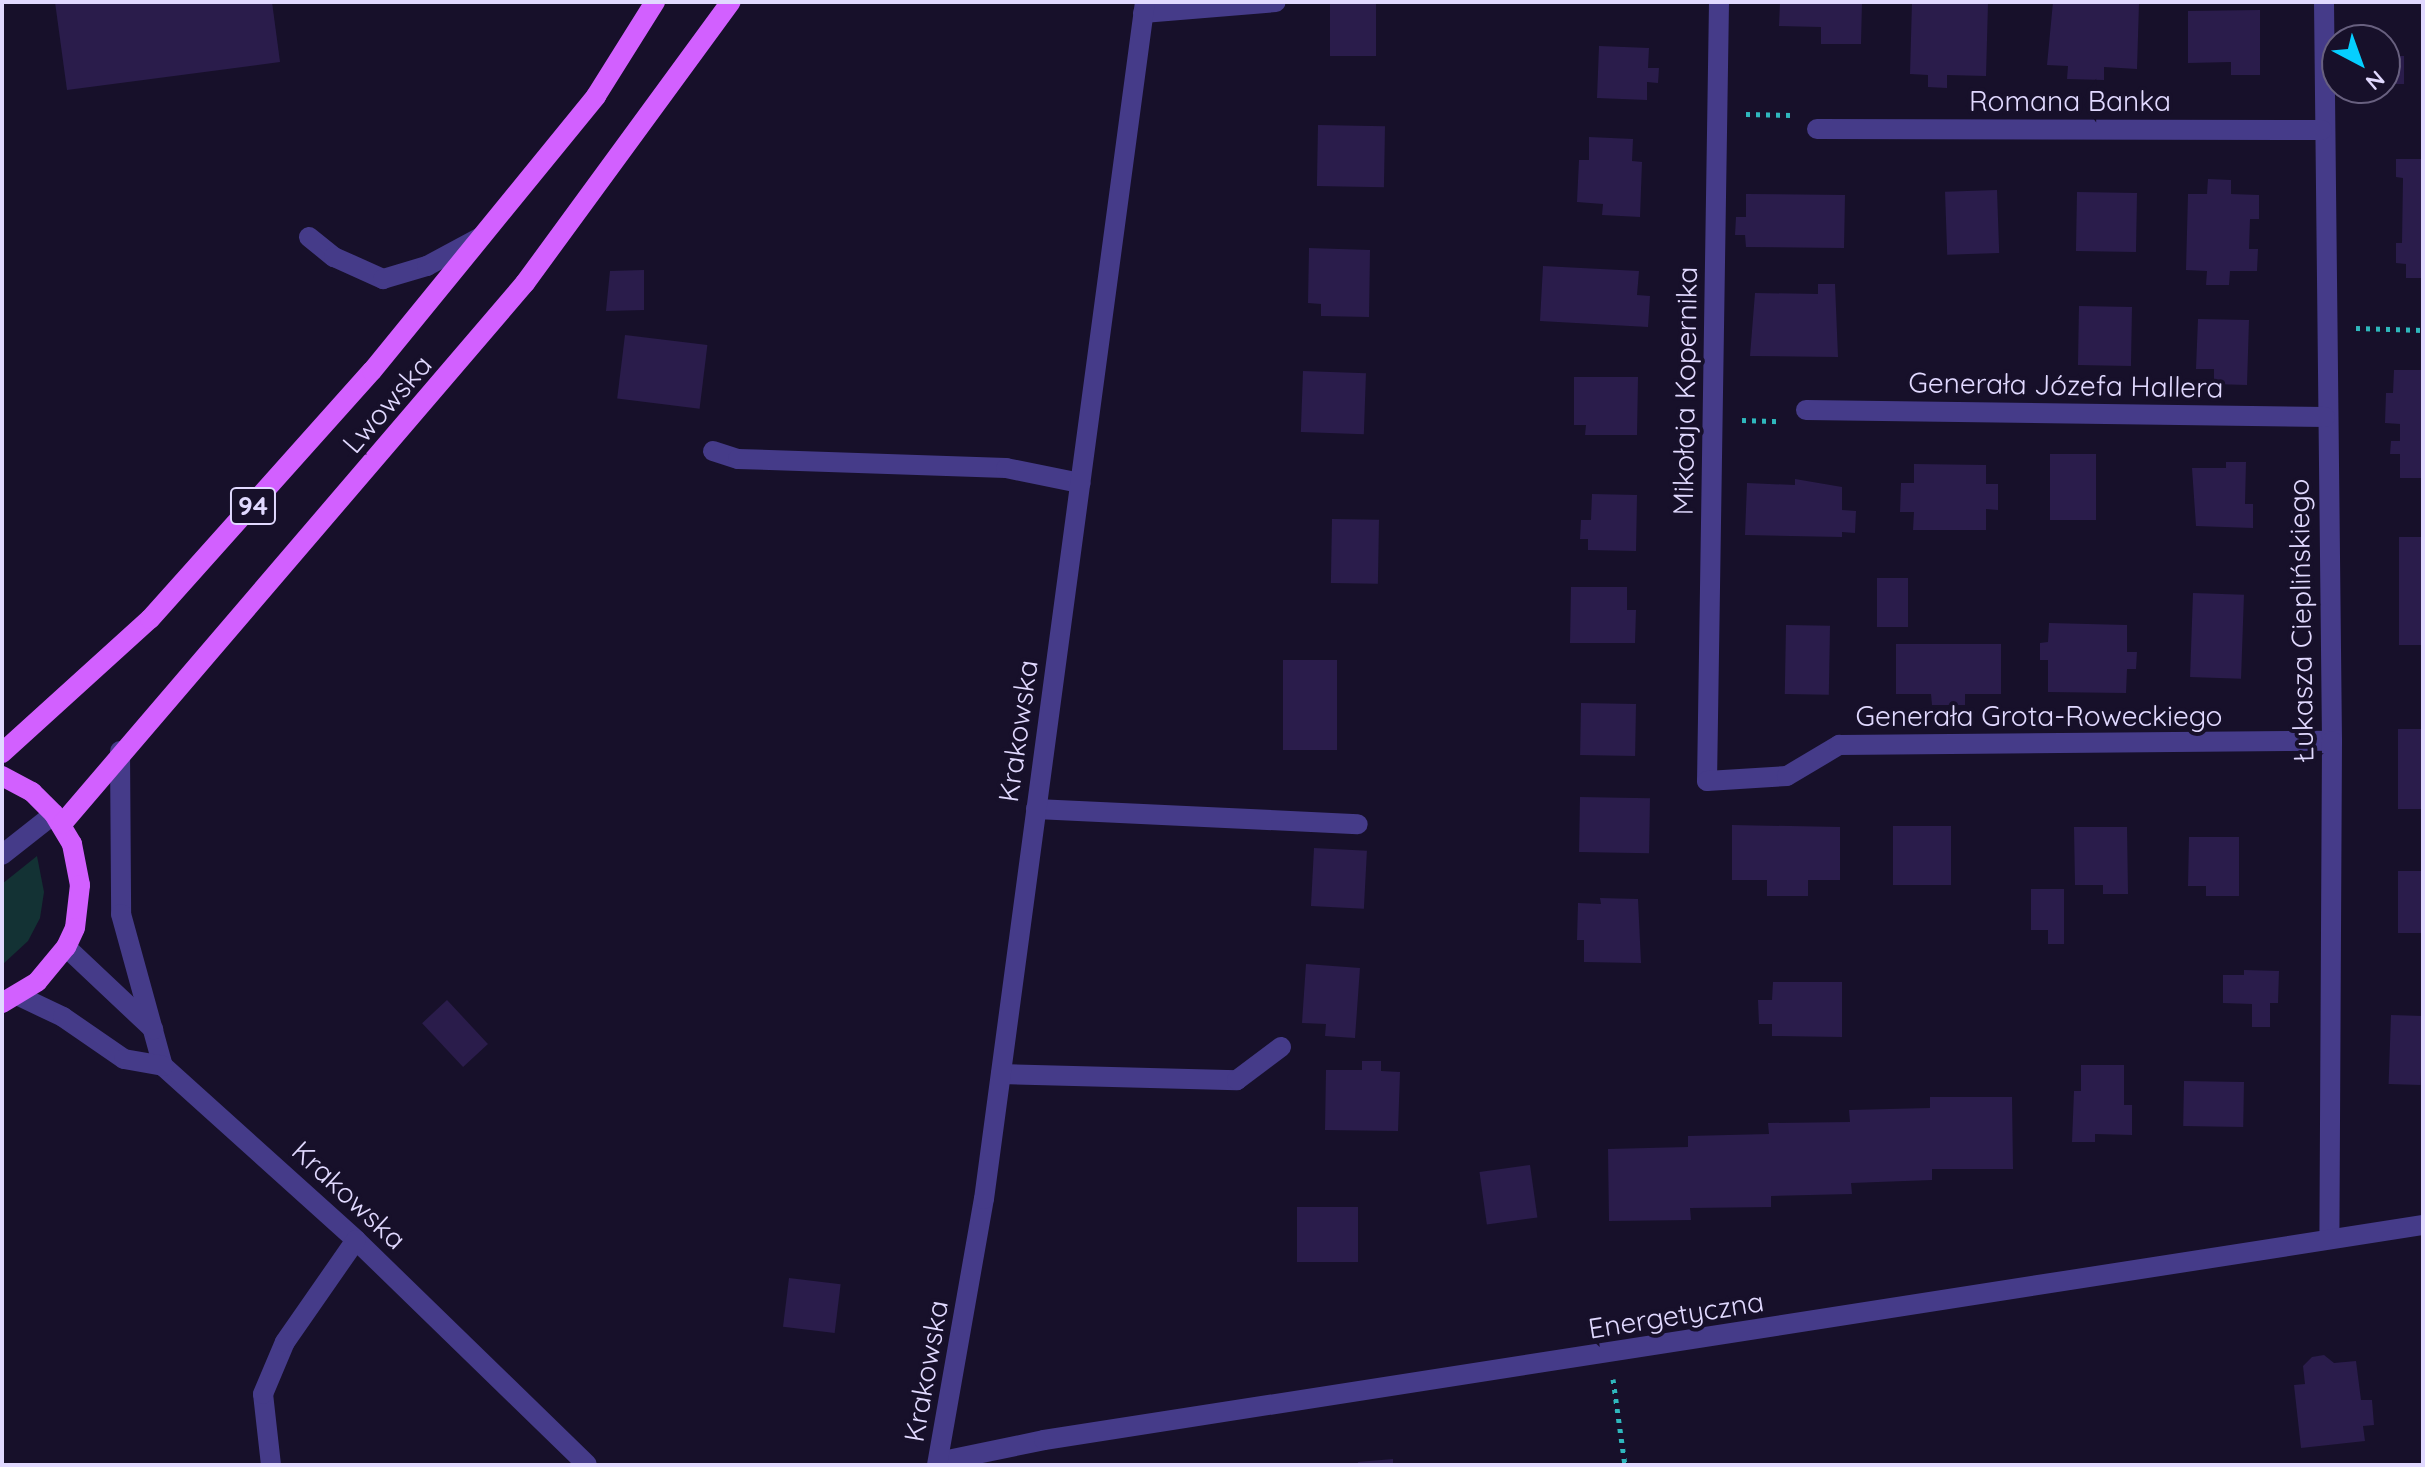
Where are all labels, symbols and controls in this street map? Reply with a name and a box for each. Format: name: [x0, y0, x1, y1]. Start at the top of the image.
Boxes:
north arrow: [2321, 24, 2401, 104]
text: N: [2360, 65, 2391, 96]
street label: Romana Banka: [1969, 84, 2171, 118]
street label: Mikołaja Kopernika: [1666, 266, 1704, 516]
street label: Lwowska: [335, 348, 439, 460]
street label: Generała Józefa Hallera: [1908, 365, 2224, 405]
street label: Łukasza Cieplińskiego: [2282, 479, 2320, 763]
road number: 94: [229, 484, 277, 528]
street label: Krakowska: [991, 658, 1045, 804]
street label: Generała Grota-Roweckiego: [1855, 699, 2223, 733]
street label: Krakowska: [285, 1134, 413, 1256]
street label: Energetyczna: [1586, 1285, 1766, 1345]
street label: Krakowska: [897, 1298, 955, 1444]

